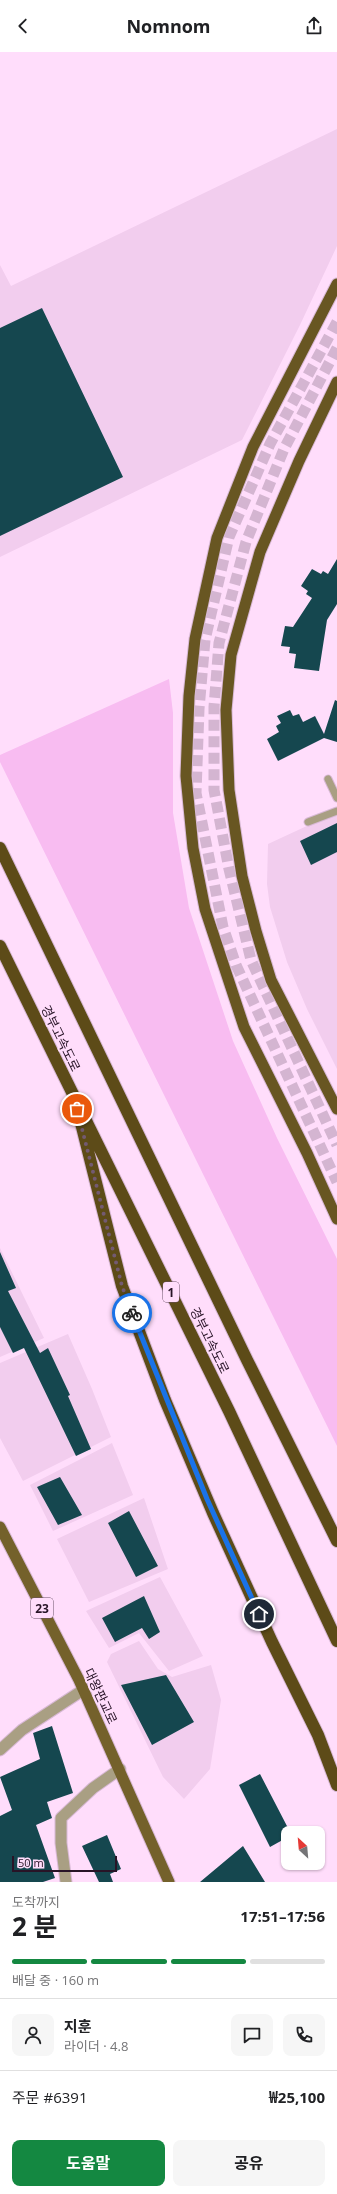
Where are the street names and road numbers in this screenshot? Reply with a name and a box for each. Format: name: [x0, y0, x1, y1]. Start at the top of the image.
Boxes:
street label: 경부고속도로: [37, 1002, 85, 1074]
road number: 1: [163, 1282, 179, 1302]
street label: 경부고속도로: [186, 1304, 234, 1376]
road number: 23: [31, 1598, 53, 1618]
street label: 대왕판교로: [80, 1665, 122, 1727]

